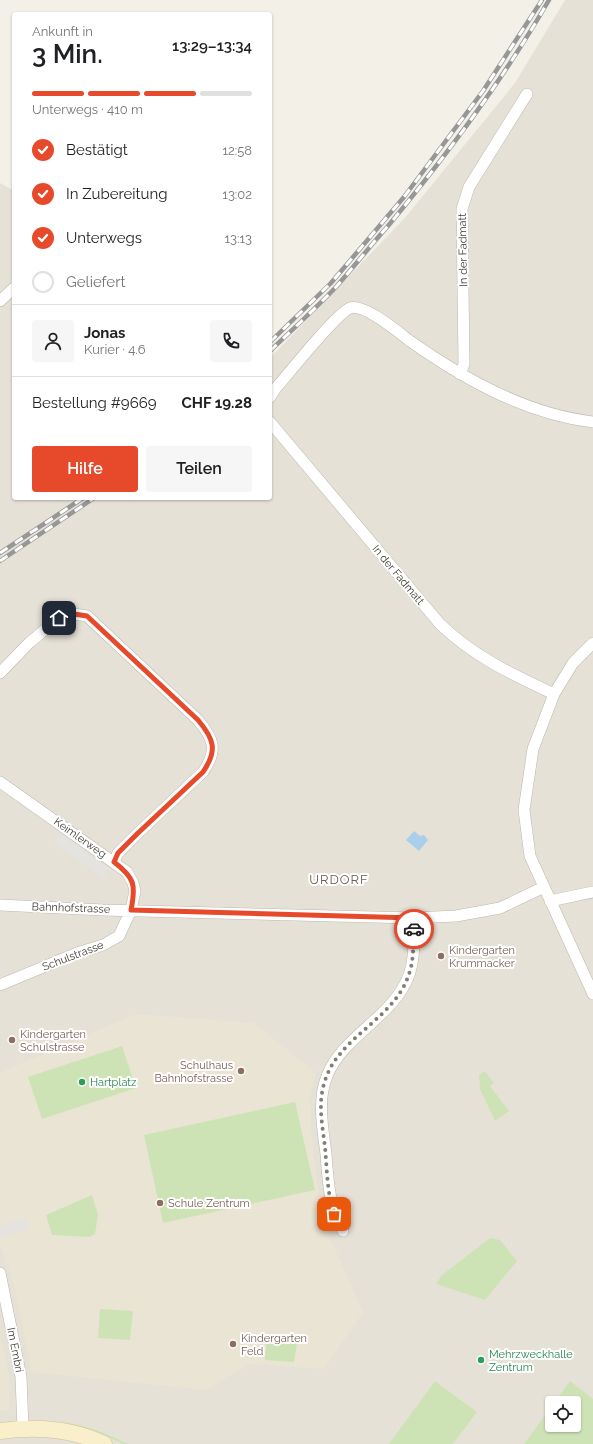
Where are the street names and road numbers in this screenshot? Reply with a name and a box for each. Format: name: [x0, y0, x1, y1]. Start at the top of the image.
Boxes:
street label: In der Fadmatt: [456, 213, 470, 287]
street label: In der Fadmatt: [369, 543, 427, 608]
street label: Keimlerweg: [51, 815, 109, 861]
street label: Bahnhofstrasse: [32, 900, 111, 916]
street label: Schulstrasse: [41, 938, 106, 974]
street label: Im Embri: [4, 1326, 26, 1374]

